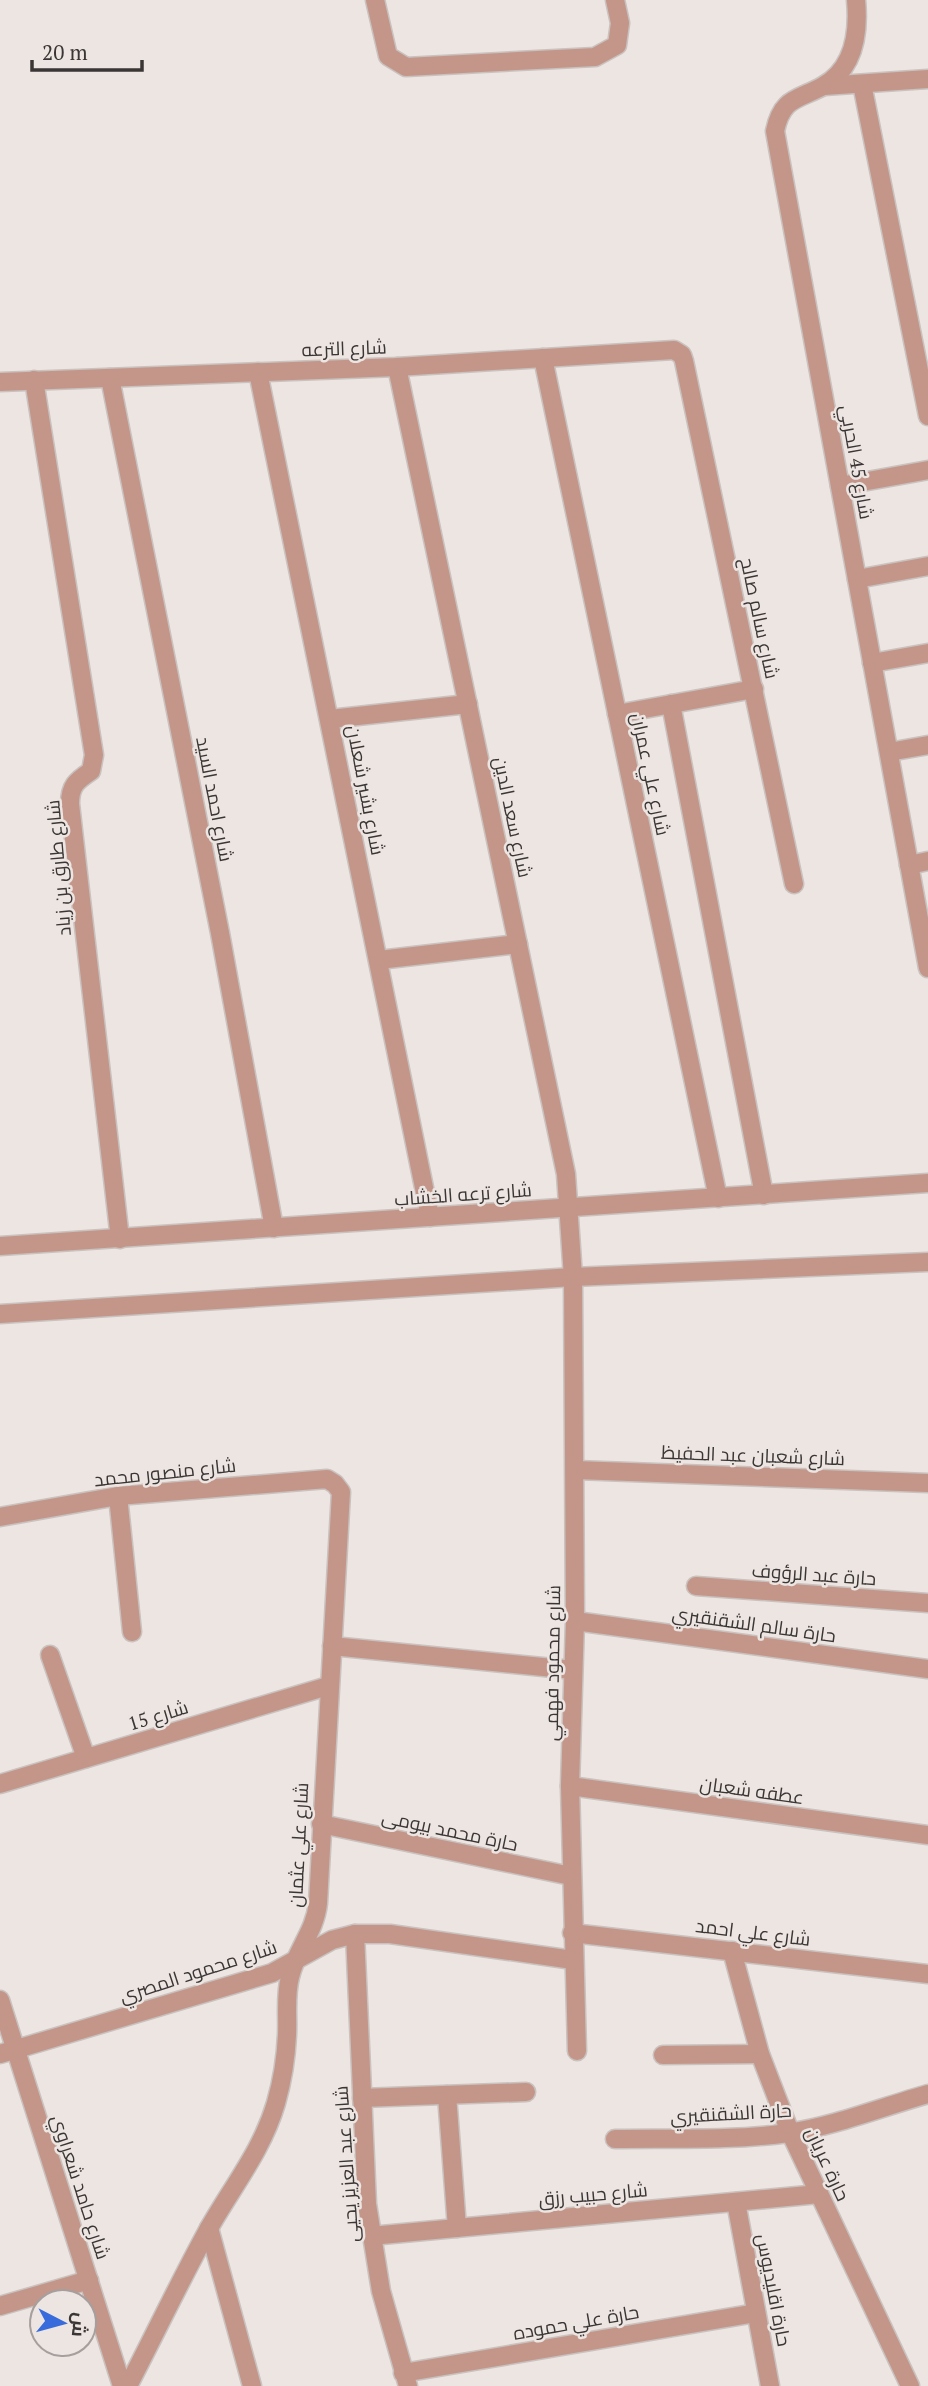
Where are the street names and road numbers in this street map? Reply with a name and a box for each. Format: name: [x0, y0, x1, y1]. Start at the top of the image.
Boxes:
street label: شارع الترعه: [301, 334, 387, 363]
street label: شارع 45 الحربي: [832, 403, 880, 522]
street label: شارع سالم صالح: [733, 555, 786, 681]
street label: شارع علي عمران: [623, 710, 677, 838]
street label: شارع بشير شعلان: [340, 723, 391, 857]
street label: شارع احمد السيد: [189, 734, 240, 864]
street label: شارع سعد الدين: [487, 754, 538, 880]
street label: شارع طارق بن زياد: [39, 799, 78, 937]
street label: شارع ترعه الخشاب: [393, 1176, 533, 1213]
street label: شارع شعبان عبد الحفيظ: [661, 1439, 845, 1472]
street label: شارع منصور محمد: [93, 1452, 237, 1493]
street label: حارة عبد الرؤوف: [751, 1557, 877, 1590]
street label: شارع محمود فهمي: [538, 1585, 568, 1741]
street label: حارة سالم الشقنقيري: [670, 1600, 838, 1650]
street label: شارع 15: [125, 1694, 192, 1737]
street label: عطفه شعبان: [698, 1770, 806, 1809]
street label: شارع علي عثمان: [282, 1782, 316, 1908]
street label: حارة محمد بيومى: [380, 1803, 521, 1856]
street label: شارع علي احمد: [694, 1912, 812, 1954]
street label: شارع محمود المصري: [116, 1933, 281, 2011]
street label: شارع عبد العزيز يحيى: [328, 2085, 365, 2243]
street label: حارة الشقنقيري: [670, 2097, 793, 2131]
street label: شارع حامد شعراوي: [43, 2111, 117, 2263]
street label: حارة عريان: [801, 2123, 856, 2205]
street label: شارع حبيب رزق: [537, 2176, 649, 2213]
street label: حارة اقليديوس: [751, 2231, 798, 2348]
street label: حارة علي حموده: [511, 2298, 641, 2348]

